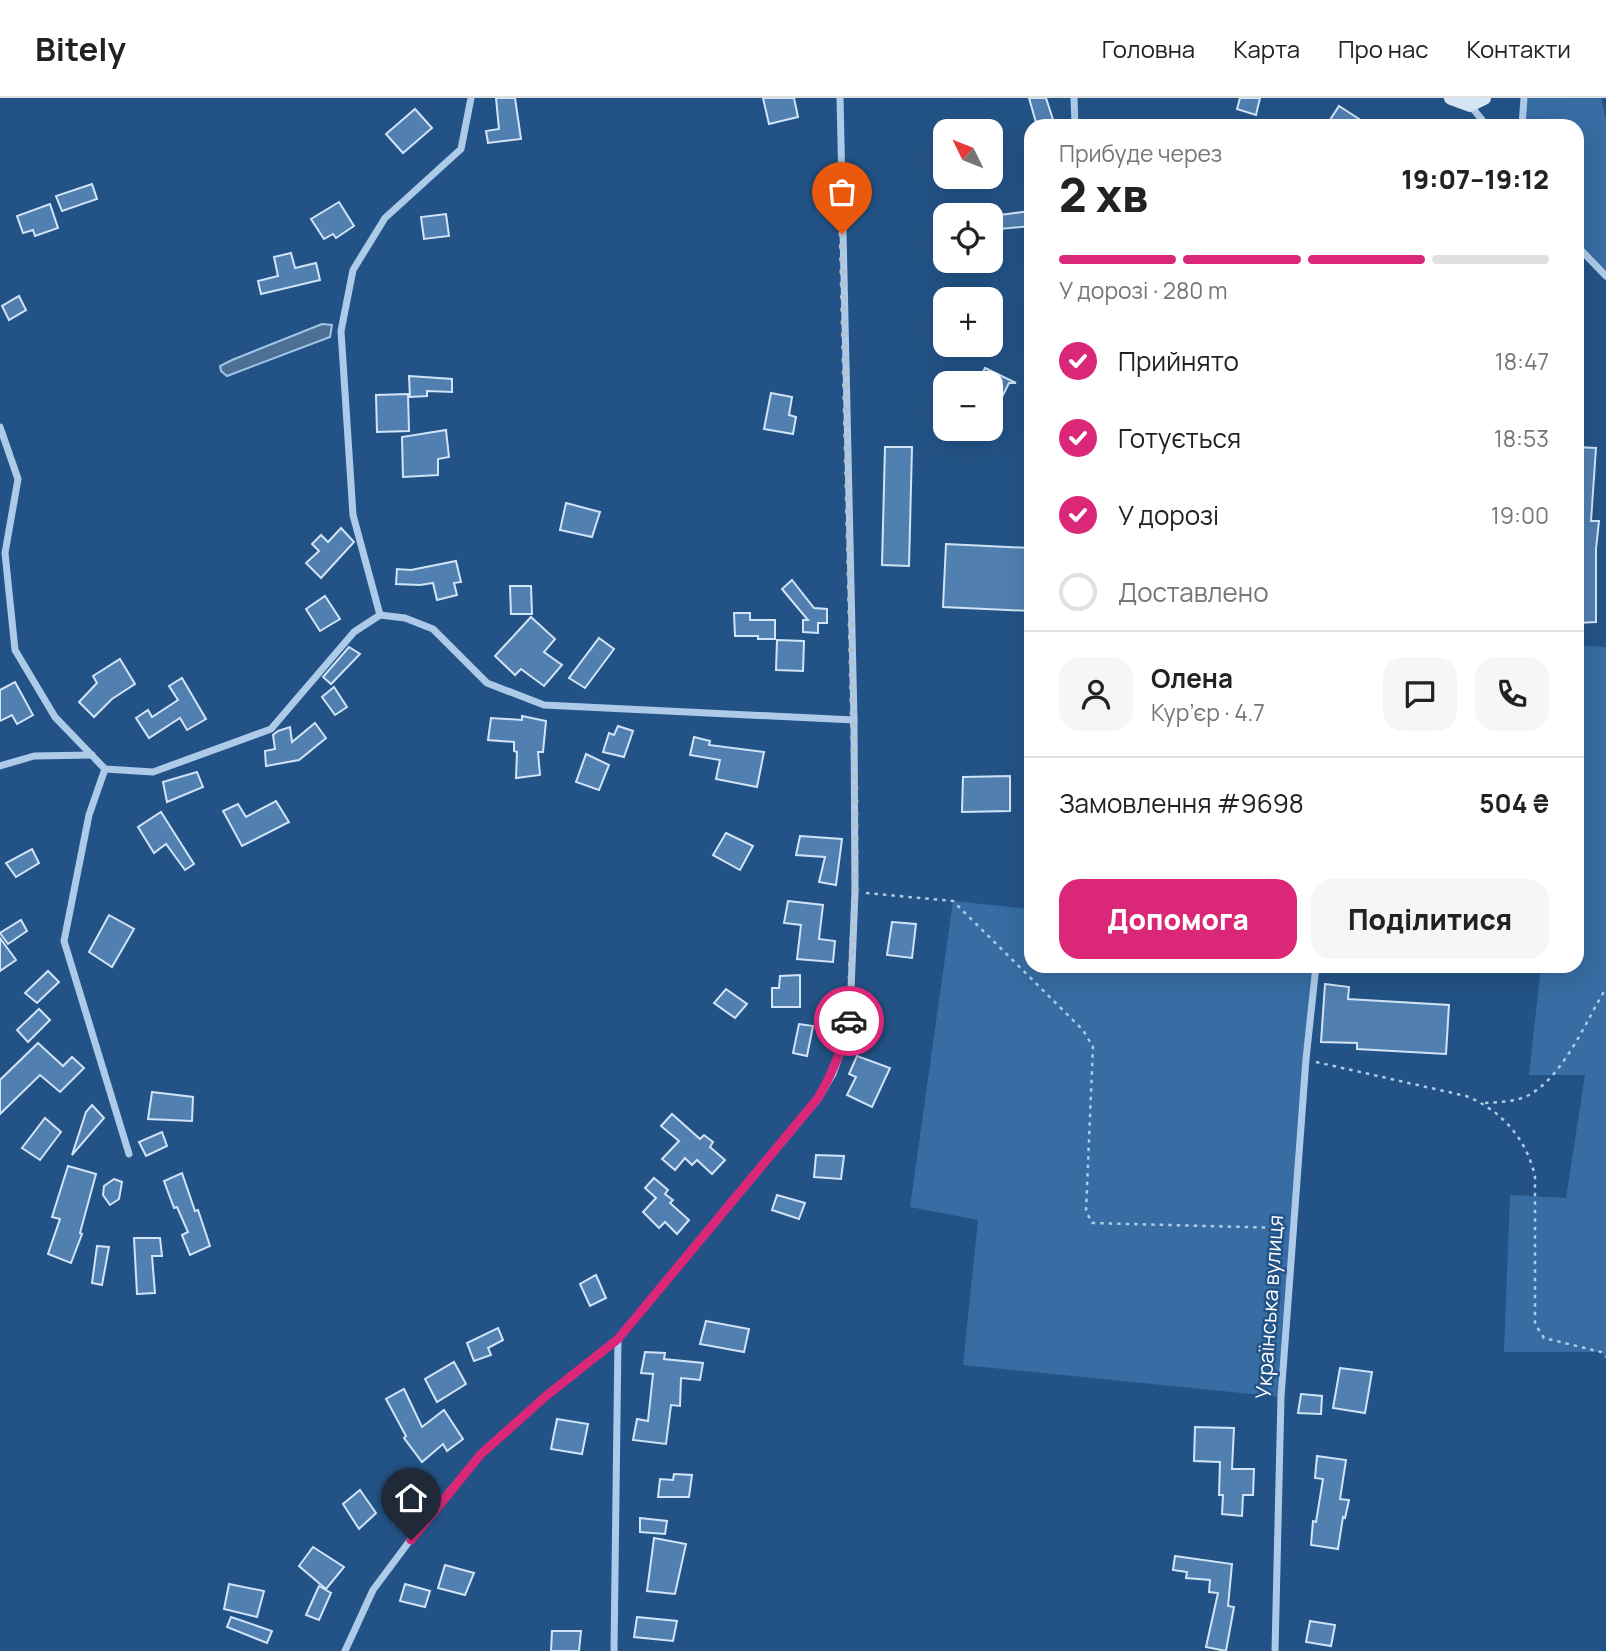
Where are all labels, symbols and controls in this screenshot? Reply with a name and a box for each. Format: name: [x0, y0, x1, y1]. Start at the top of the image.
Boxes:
text: Bitely: [35, 26, 126, 71]
text: Головна: [1102, 32, 1195, 65]
text: Карта: [1233, 32, 1300, 65]
text: Про нас: [1338, 32, 1429, 65]
text: Контакти: [1467, 32, 1571, 65]
north arrow: [933, 119, 1003, 189]
map controls: [933, 119, 1003, 441]
text: Прибуде через: [1059, 137, 1222, 169]
text: 19:07–19:12: [1401, 161, 1549, 197]
pin: [812, 162, 872, 234]
text: 2 хв: [1059, 163, 1148, 226]
icon: bag: [823, 173, 861, 211]
button: locate: [933, 203, 1003, 273]
text: У дорозі · 280 m: [1059, 274, 1227, 306]
button: +: [933, 287, 1003, 357]
icon: check: [1059, 342, 1097, 380]
text: Прийнято: [1118, 343, 1239, 379]
text: 18:47: [1495, 345, 1549, 377]
button: −: [933, 371, 1003, 441]
icon: check: [1059, 419, 1097, 457]
text: Готується: [1118, 420, 1241, 456]
text: 18:53: [1494, 422, 1549, 454]
icon: check: [1059, 496, 1097, 534]
text: У дорозі: [1118, 497, 1219, 533]
text: 19:00: [1491, 499, 1549, 531]
text: Доставлено: [1118, 574, 1269, 610]
button: person: [1059, 657, 1133, 731]
button: chat: [1383, 657, 1457, 731]
button: phone: [1475, 657, 1549, 731]
text: Олена: [1151, 660, 1233, 696]
text: Кур’єр · 4.7: [1151, 696, 1265, 728]
text: Замовлення #9698: [1059, 785, 1304, 821]
text: 504 ₴: [1479, 785, 1549, 821]
button: Допомога: [1059, 879, 1297, 959]
button: Поділитися: [1311, 879, 1549, 959]
courier: [814, 986, 884, 1056]
icon: car: [830, 1002, 868, 1040]
street label: Українська вулиця: [1249, 1214, 1289, 1400]
pin: [381, 1468, 441, 1540]
icon: home: [392, 1479, 430, 1517]

